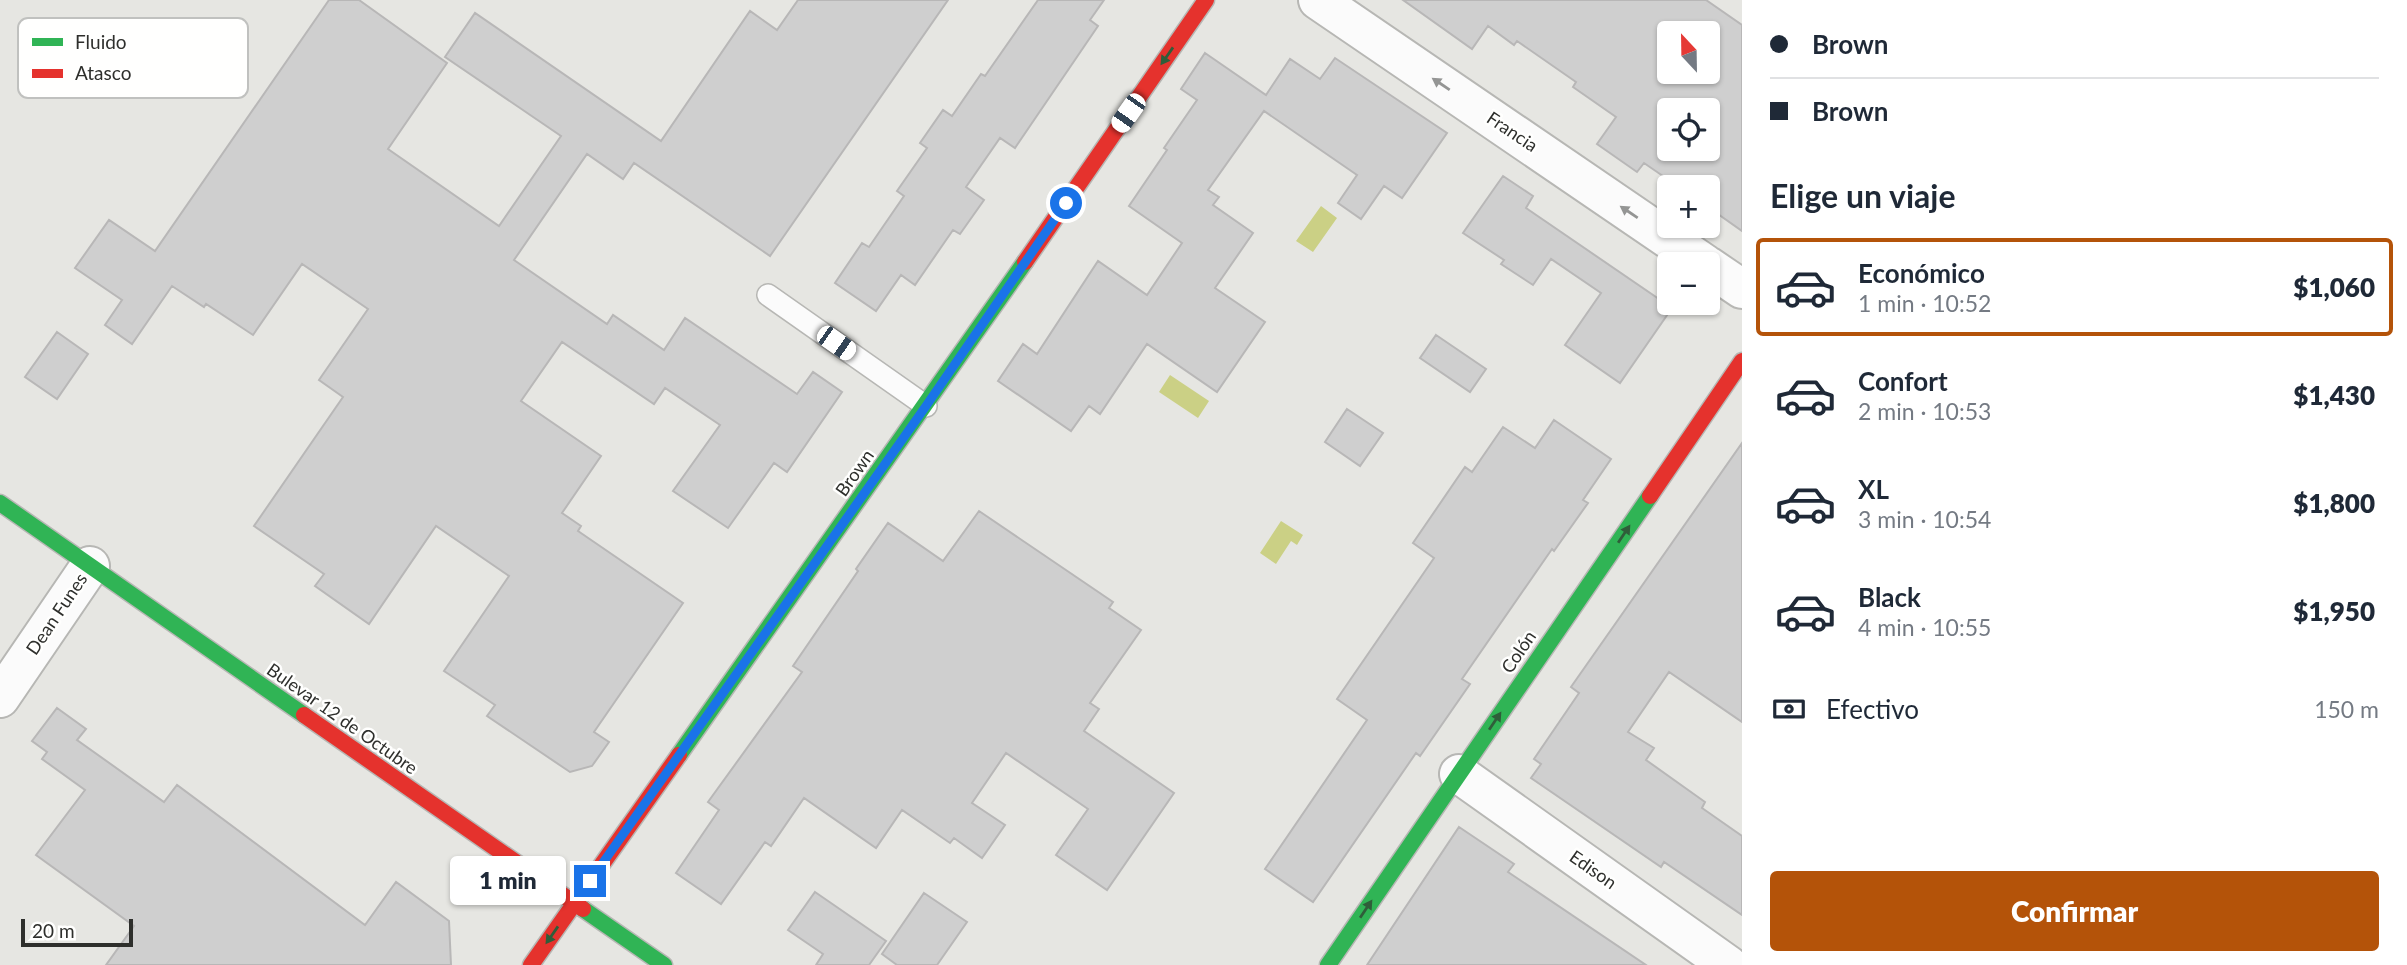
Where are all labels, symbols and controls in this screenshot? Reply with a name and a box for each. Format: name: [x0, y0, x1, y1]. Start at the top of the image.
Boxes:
legend: [18, 18, 248, 98]
north arrow: [1657, 21, 1720, 84]
map controls: [1657, 21, 1720, 315]
text: Brown: [1812, 28, 1888, 60]
text: Fluido: [75, 30, 127, 53]
one-way arrow: [1160, 47, 1174, 65]
text: Atasco: [75, 61, 131, 84]
one-way arrow: [1432, 77, 1450, 91]
car: [1108, 90, 1149, 136]
text: Brown: [1812, 95, 1888, 127]
button: locate: [1657, 98, 1720, 161]
street label: Francia: [1483, 106, 1542, 156]
button: +: [1657, 175, 1720, 238]
text: Elige un viaje: [1770, 176, 1955, 215]
route start: [1050, 187, 1082, 219]
one-way arrow: [1620, 205, 1638, 219]
button: −: [1657, 252, 1720, 315]
icon: car: [1774, 256, 1837, 319]
text: Económico: [1858, 257, 1985, 289]
text: $1,060: [2293, 271, 2375, 303]
text: 1 min · 10:52: [1858, 289, 1991, 317]
car: [813, 322, 860, 364]
icon: car: [1774, 364, 1837, 427]
text: Confort: [1858, 365, 1948, 397]
text: $1,430: [2293, 379, 2375, 411]
text: 2 min · 10:53: [1858, 397, 1991, 425]
street label: Brown: [830, 445, 878, 500]
icon: car: [1774, 472, 1837, 535]
text: XL: [1858, 473, 1889, 505]
text: $1,800: [2293, 487, 2375, 519]
text: 3 min · 10:54: [1858, 505, 1991, 533]
one-way arrow: [1617, 524, 1630, 543]
street label: Dean Funes: [21, 568, 92, 658]
icon: car: [1774, 580, 1837, 643]
text: Black: [1858, 581, 1921, 613]
text: $1,950: [2293, 595, 2375, 627]
text: 4 min · 10:55: [1858, 613, 1991, 641]
street label: Colón: [1496, 626, 1540, 677]
street label: Bulevar 12 de Octubre: [263, 658, 422, 778]
icon: cash: [1770, 690, 1808, 728]
text: Efectivo: [1826, 693, 1919, 725]
text: 150 m: [2314, 695, 2379, 723]
one-way arrow: [1488, 712, 1502, 730]
street label: Edison: [1566, 845, 1621, 893]
callout: 1 min: [450, 856, 566, 906]
route end: [574, 865, 606, 897]
text: 1 min: [479, 866, 537, 894]
button: Confirmar: [1770, 871, 2379, 951]
one-way arrow: [1359, 900, 1373, 918]
scale bar: [21, 916, 133, 948]
text: 20 m: [32, 919, 75, 942]
one-way arrow: [546, 925, 559, 944]

